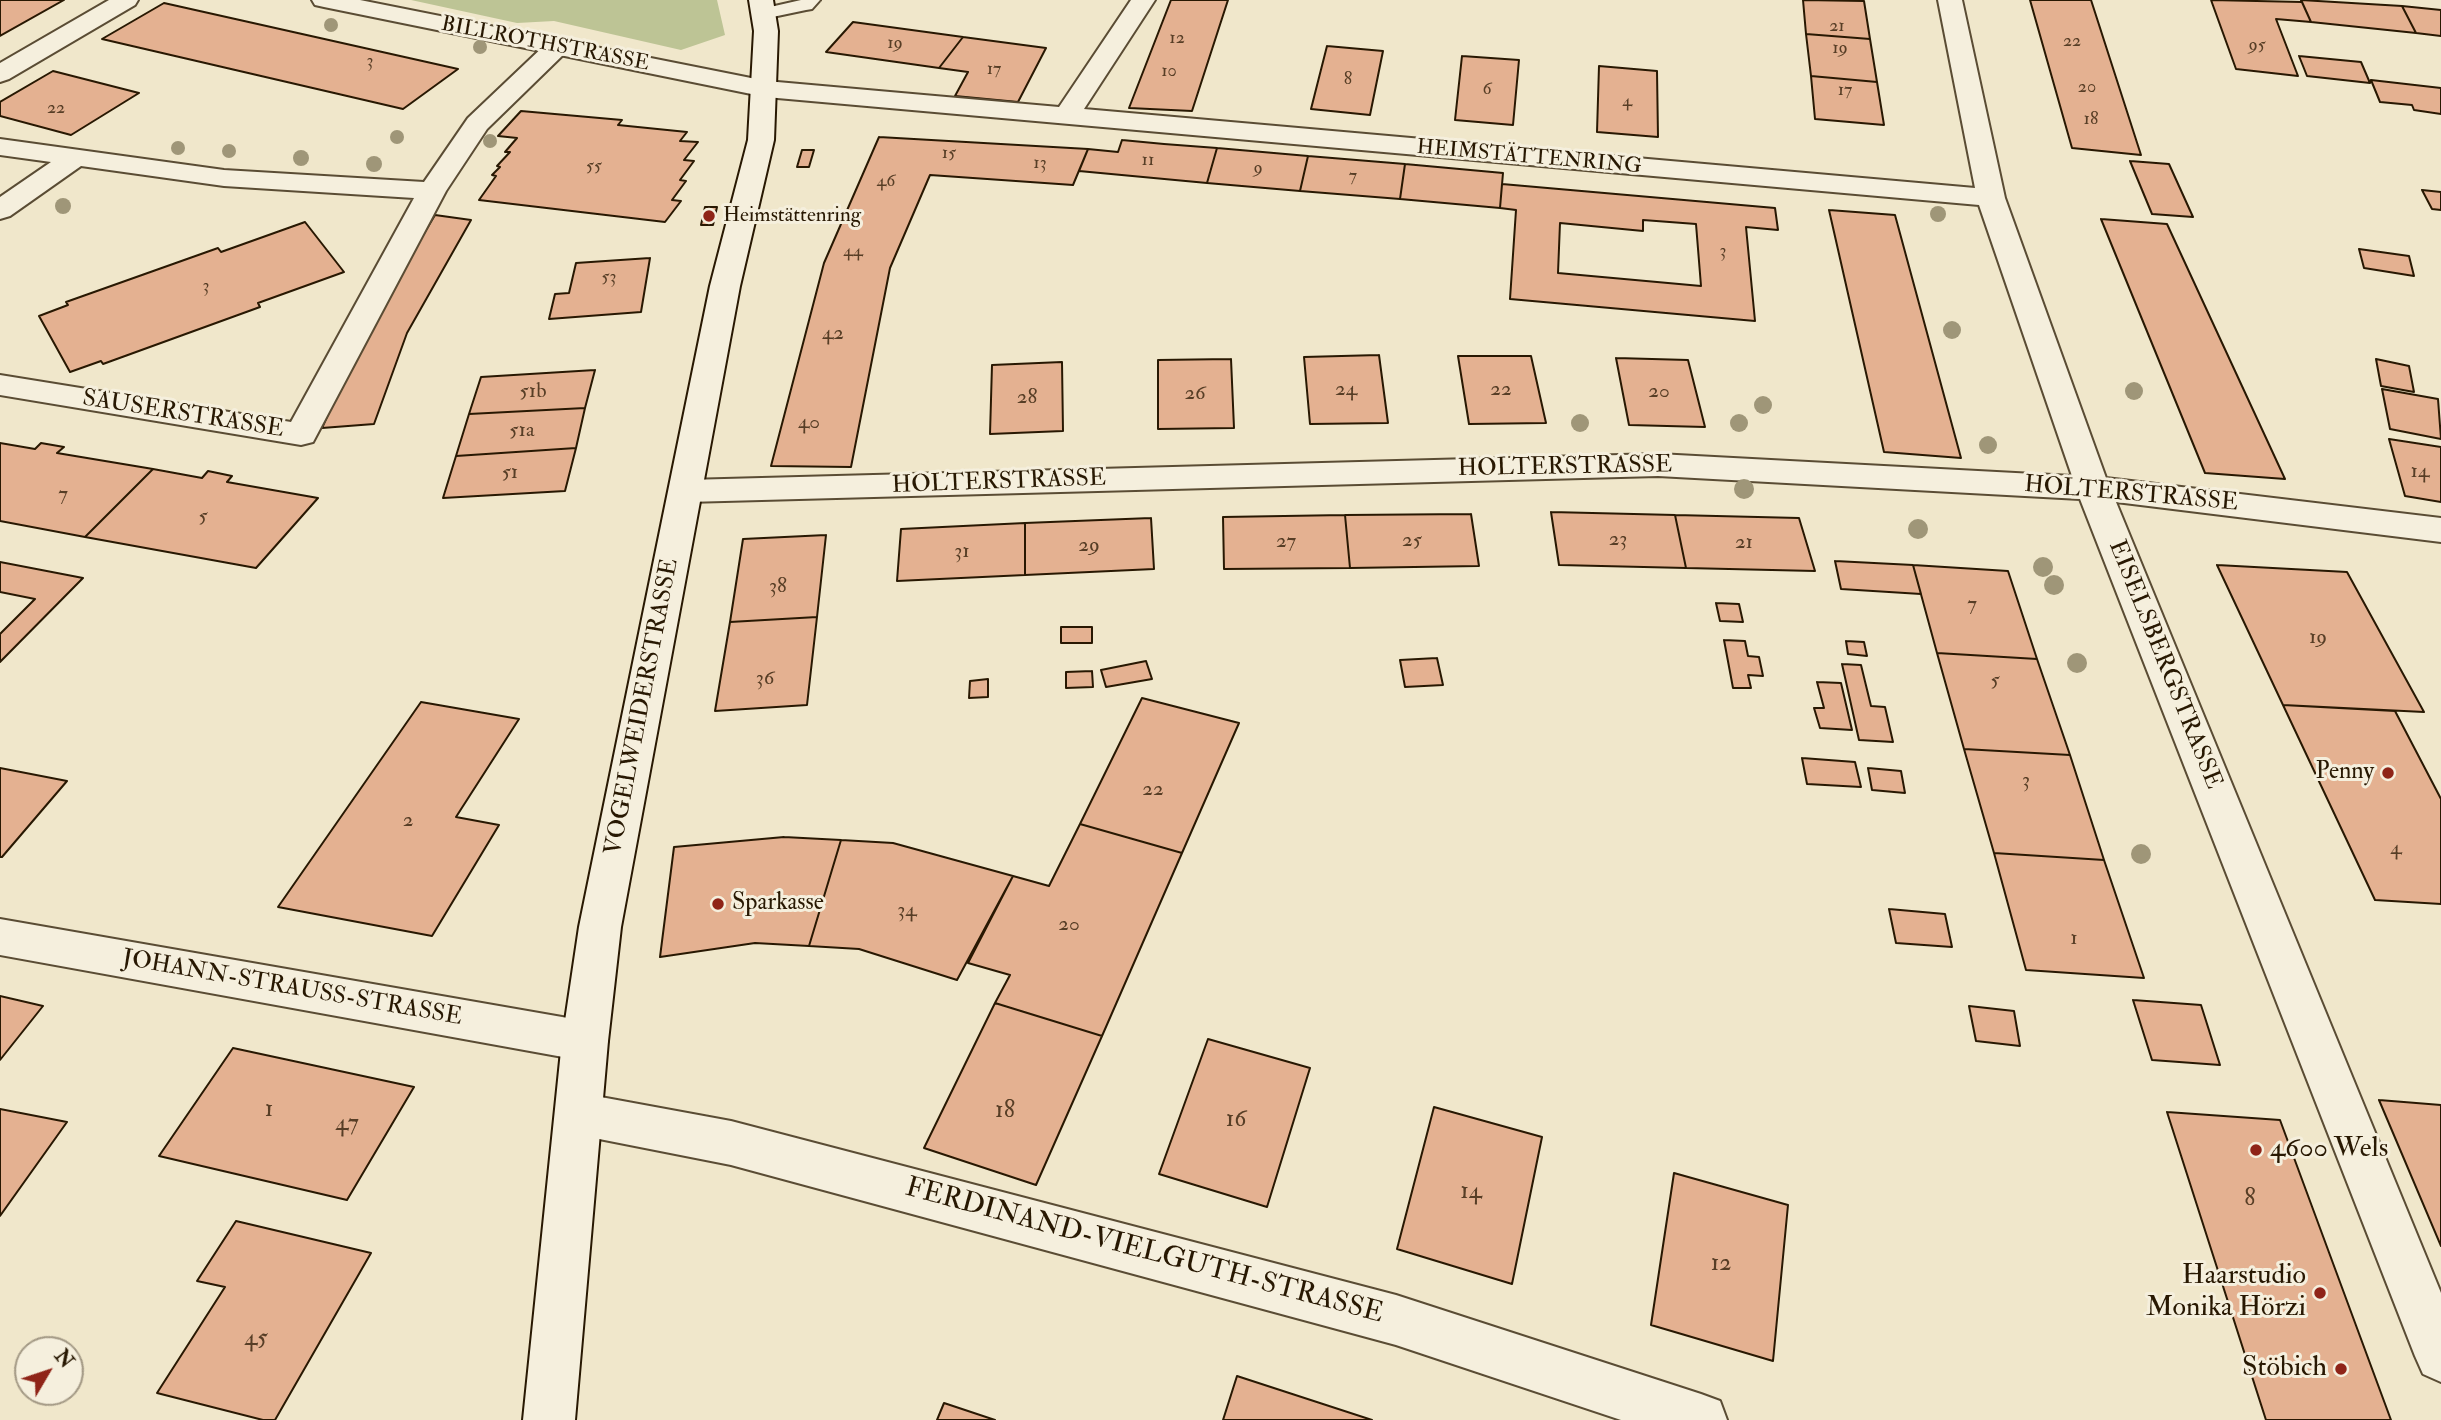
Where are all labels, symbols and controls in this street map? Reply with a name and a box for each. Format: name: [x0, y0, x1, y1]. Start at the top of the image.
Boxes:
street label: BILLROTHSTRASSE: [439, 12, 651, 78]
house number: 21: [1829, 16, 1845, 38]
house number: 12: [1169, 28, 1185, 50]
house number: 22: [2063, 31, 2081, 53]
house number: 19: [887, 33, 903, 55]
house number: 95: [2248, 35, 2266, 57]
house number: 19: [1832, 38, 1848, 60]
house number: 3: [367, 51, 373, 73]
house number: 17: [987, 59, 1001, 81]
house number: 10: [1161, 61, 1177, 83]
house number: 8: [1344, 69, 1352, 91]
house number: 20: [2078, 77, 2096, 99]
house number: 6: [1482, 79, 1492, 101]
house number: 17: [1838, 80, 1852, 102]
house number: 4: [1622, 91, 1632, 113]
house number: 22: [47, 98, 65, 120]
house number: 18: [2084, 109, 2098, 131]
street label: HEIMSTÄTTENRING: [1416, 136, 1642, 180]
house number: 15: [942, 143, 956, 165]
house number: 11: [1142, 150, 1154, 172]
house number: 13: [1033, 153, 1047, 175]
house number: 55: [586, 156, 602, 178]
house number: 9: [1253, 158, 1263, 180]
house number: 7: [1349, 166, 1357, 188]
house number: 46: [877, 171, 895, 193]
place label: Heimstättenring: [723, 203, 861, 229]
marker: Heimstättenring: [701, 208, 717, 224]
house number: 44: [843, 241, 863, 263]
house number: 3: [1720, 241, 1726, 263]
house number: 53: [602, 267, 616, 289]
house number: 3: [203, 276, 209, 298]
house number: 42: [822, 321, 844, 347]
house number: 24: [1335, 377, 1357, 403]
house number: 22: [1490, 377, 1512, 403]
house number: 51b: [519, 379, 547, 405]
house number: 20: [1648, 379, 1670, 405]
house number: 26: [1184, 381, 1206, 407]
street label: SAUSERSTRASSE: [80, 385, 286, 445]
house number: 28: [1017, 385, 1037, 411]
house number: 40: [798, 410, 820, 436]
house number: 51a: [509, 418, 535, 444]
street label: HOLTERSTRASSE: [1457, 452, 1673, 484]
house number: 14: [2411, 459, 2429, 485]
house number: 51: [502, 460, 518, 486]
street label: HOLTERSTRASSE: [891, 465, 1107, 501]
street label: HOLTERSTRASSE: [2023, 471, 2239, 519]
house number: 7: [58, 482, 68, 508]
house number: 5: [198, 504, 208, 530]
house number: 23: [1609, 527, 1627, 553]
house number: 25: [1402, 528, 1422, 554]
house number: 27: [1276, 529, 1296, 555]
house number: 21: [1735, 530, 1753, 556]
house number: 29: [1078, 533, 1100, 559]
street label: EISELSBERGSTRASSE: [2101, 536, 2227, 794]
house number: 31: [954, 539, 970, 565]
street label: VOGELWEIDERSTRASSE: [600, 556, 686, 858]
house number: 38: [769, 574, 787, 600]
house number: 7: [1967, 592, 1977, 618]
house number: 19: [2309, 625, 2327, 651]
house number: 36: [756, 666, 774, 692]
house number: 5: [1990, 668, 2000, 694]
place label: Penny: [2316, 759, 2374, 787]
marker: Penny: [2380, 765, 2396, 781]
house number: 3: [2022, 768, 2030, 794]
house number: 22: [1142, 777, 1164, 803]
house number: 2: [403, 808, 413, 834]
house number: 4: [2390, 836, 2402, 862]
place label: Sparkasse: [732, 890, 824, 918]
marker: Sparkasse: [710, 896, 726, 912]
house number: 34: [897, 898, 917, 924]
house number: 20: [1058, 912, 1080, 938]
house number: 1: [2070, 926, 2078, 952]
street label: JOHANN-STRAUSS-STRASSE: [120, 945, 464, 1033]
house number: 1: [265, 1097, 273, 1125]
house number: 18: [995, 1098, 1015, 1126]
house number: 16: [1226, 1107, 1246, 1135]
house number: 47: [335, 1111, 359, 1139]
place label: 4600 Wels: [2270, 1133, 2388, 1167]
marker: 4600 Wels: [2248, 1142, 2264, 1158]
street label: FERDINAND-VIELGUTH-STRASSE: [901, 1172, 1387, 1332]
house number: 14: [1460, 1179, 1482, 1207]
house number: 8: [2244, 1186, 2256, 1214]
house number: 12: [1711, 1251, 1731, 1279]
place label: Haarstudio Monika Hörzi: [2146, 1260, 2306, 1326]
marker: Haarstudio Monika Hörzi: [2312, 1285, 2328, 1301]
house number: 45: [244, 1326, 268, 1354]
north arrow: [14, 1336, 84, 1406]
text: N: [49, 1345, 78, 1373]
place label: Stöbich: [2242, 1352, 2327, 1386]
marker: Stöbich: [2333, 1361, 2349, 1377]

